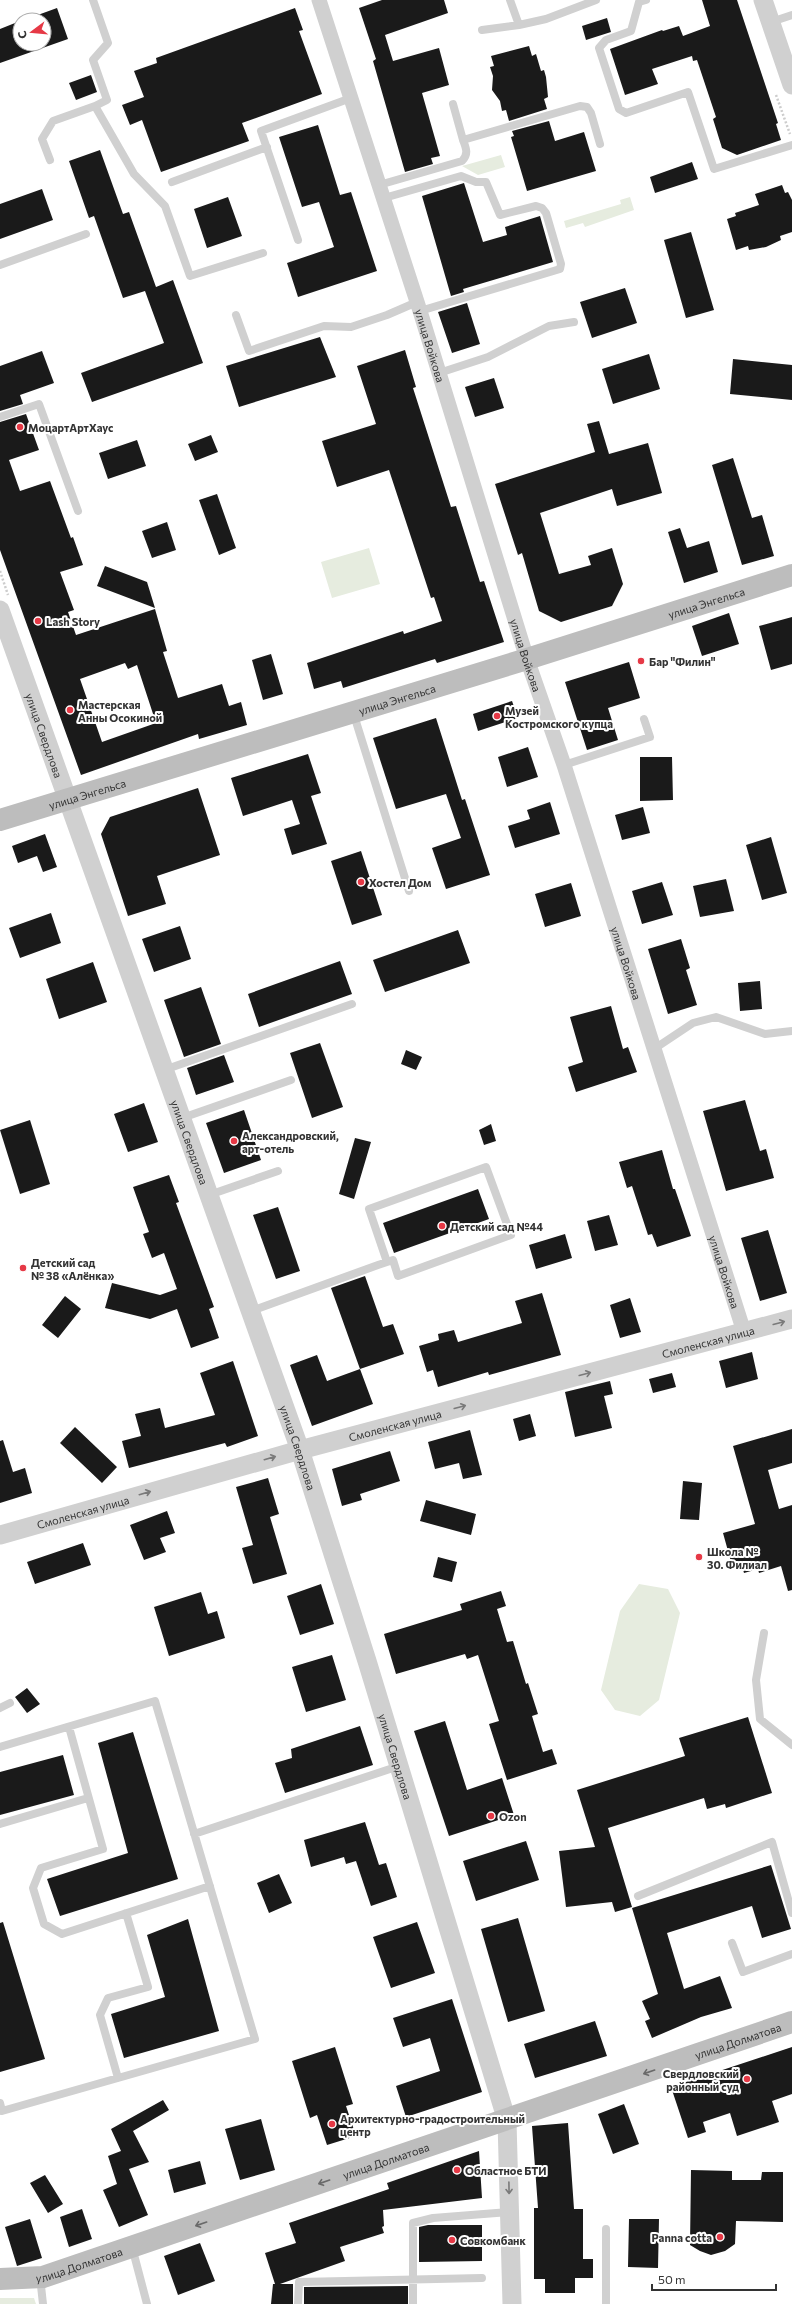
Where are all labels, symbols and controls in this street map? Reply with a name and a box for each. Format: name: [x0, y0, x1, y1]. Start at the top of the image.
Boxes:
north arrow: [12, 12, 52, 52]
text: С: [14, 29, 29, 40]
street label: улица Войкова: [413, 307, 448, 384]
place label: МоцартАртХаус: [28, 421, 113, 434]
marker: МоцартАртХаус: [15, 422, 25, 432]
street label: улица Энгельса: [666, 584, 746, 620]
place label: Lash Story: [46, 615, 100, 628]
marker: Lash Story: [33, 616, 43, 626]
street label: улица Войкова: [508, 617, 544, 693]
place label: Бар "Филин": [649, 655, 716, 668]
marker: Бар "Филин": [636, 656, 646, 666]
street label: улица Энгельса: [357, 681, 437, 717]
street label: улица Свердлова: [24, 691, 66, 779]
place label: Мастерская Анны Осокиной: [78, 698, 162, 724]
place label: Музей Костромского купца: [505, 704, 613, 730]
marker: Мастерская Анны Осокиной: [65, 705, 75, 715]
marker: Музей Костромского купца: [492, 711, 502, 721]
street label: улица Энгельса: [47, 776, 127, 811]
place label: Хостел Дом: [369, 876, 431, 889]
marker: Хостел Дом: [356, 877, 366, 887]
street label: улица Войкова: [609, 925, 645, 1001]
street label: улица Свердлова: [169, 1098, 211, 1186]
place label: Александровский, арт-отель: [242, 1129, 339, 1155]
marker: Александровский, арт-отель: [229, 1136, 239, 1146]
place label: Детский сад №44: [450, 1220, 543, 1233]
marker: Детский сад №44: [437, 1221, 447, 1231]
street label: улица Войкова: [707, 1234, 743, 1310]
place label: Детский сад № 38 «Алёнка»: [31, 1256, 114, 1282]
marker: Детский сад № 38 «Алёнка»: [18, 1263, 28, 1273]
one-way arrow: [772, 1319, 785, 1326]
street label: Смоленская улица: [660, 1323, 756, 1360]
one-way arrow: [579, 1370, 592, 1377]
street label: улица Свердлова: [278, 1403, 319, 1492]
one-way arrow: [453, 1403, 466, 1411]
street label: Смоленская улица: [347, 1406, 443, 1443]
one-way arrow: [264, 1454, 277, 1461]
one-way arrow: [138, 1489, 151, 1497]
street label: Смоленская улица: [35, 1492, 130, 1531]
place label: Школа № 30. Филиал: [707, 1545, 767, 1571]
marker: Школа № 30. Филиал: [694, 1552, 704, 1562]
street label: улица Свердлова: [377, 1712, 415, 1801]
place label: Ozon: [499, 1810, 527, 1823]
marker: Ozon: [486, 1811, 496, 1821]
street label: улица Долматова: [693, 2020, 783, 2061]
place label: Свердловский районный суд: [663, 2067, 739, 2093]
one-way arrow: [644, 2068, 656, 2076]
marker: Свердловский районный суд: [742, 2074, 752, 2084]
place label: Архитектурно-градостроительный центр: [340, 2112, 525, 2138]
marker: Архитектурно-градостроительный центр: [327, 2119, 337, 2129]
street label: улица Долматова: [341, 2140, 431, 2181]
place label: Областное БТИ: [465, 2164, 547, 2177]
marker: Областное БТИ: [452, 2165, 462, 2175]
one-way arrow: [318, 2179, 331, 2186]
one-way arrow: [505, 2181, 513, 2194]
one-way arrow: [195, 2221, 208, 2228]
place label: Panna cotta: [651, 2231, 712, 2244]
marker: Panna cotta: [715, 2232, 725, 2242]
place label: Совкомбанк: [460, 2234, 526, 2247]
marker: Совкомбанк: [447, 2235, 457, 2245]
street label: улица Долматова: [35, 2244, 124, 2284]
scale bar: [652, 2266, 776, 2292]
text: 50 m: [658, 2272, 686, 2286]

